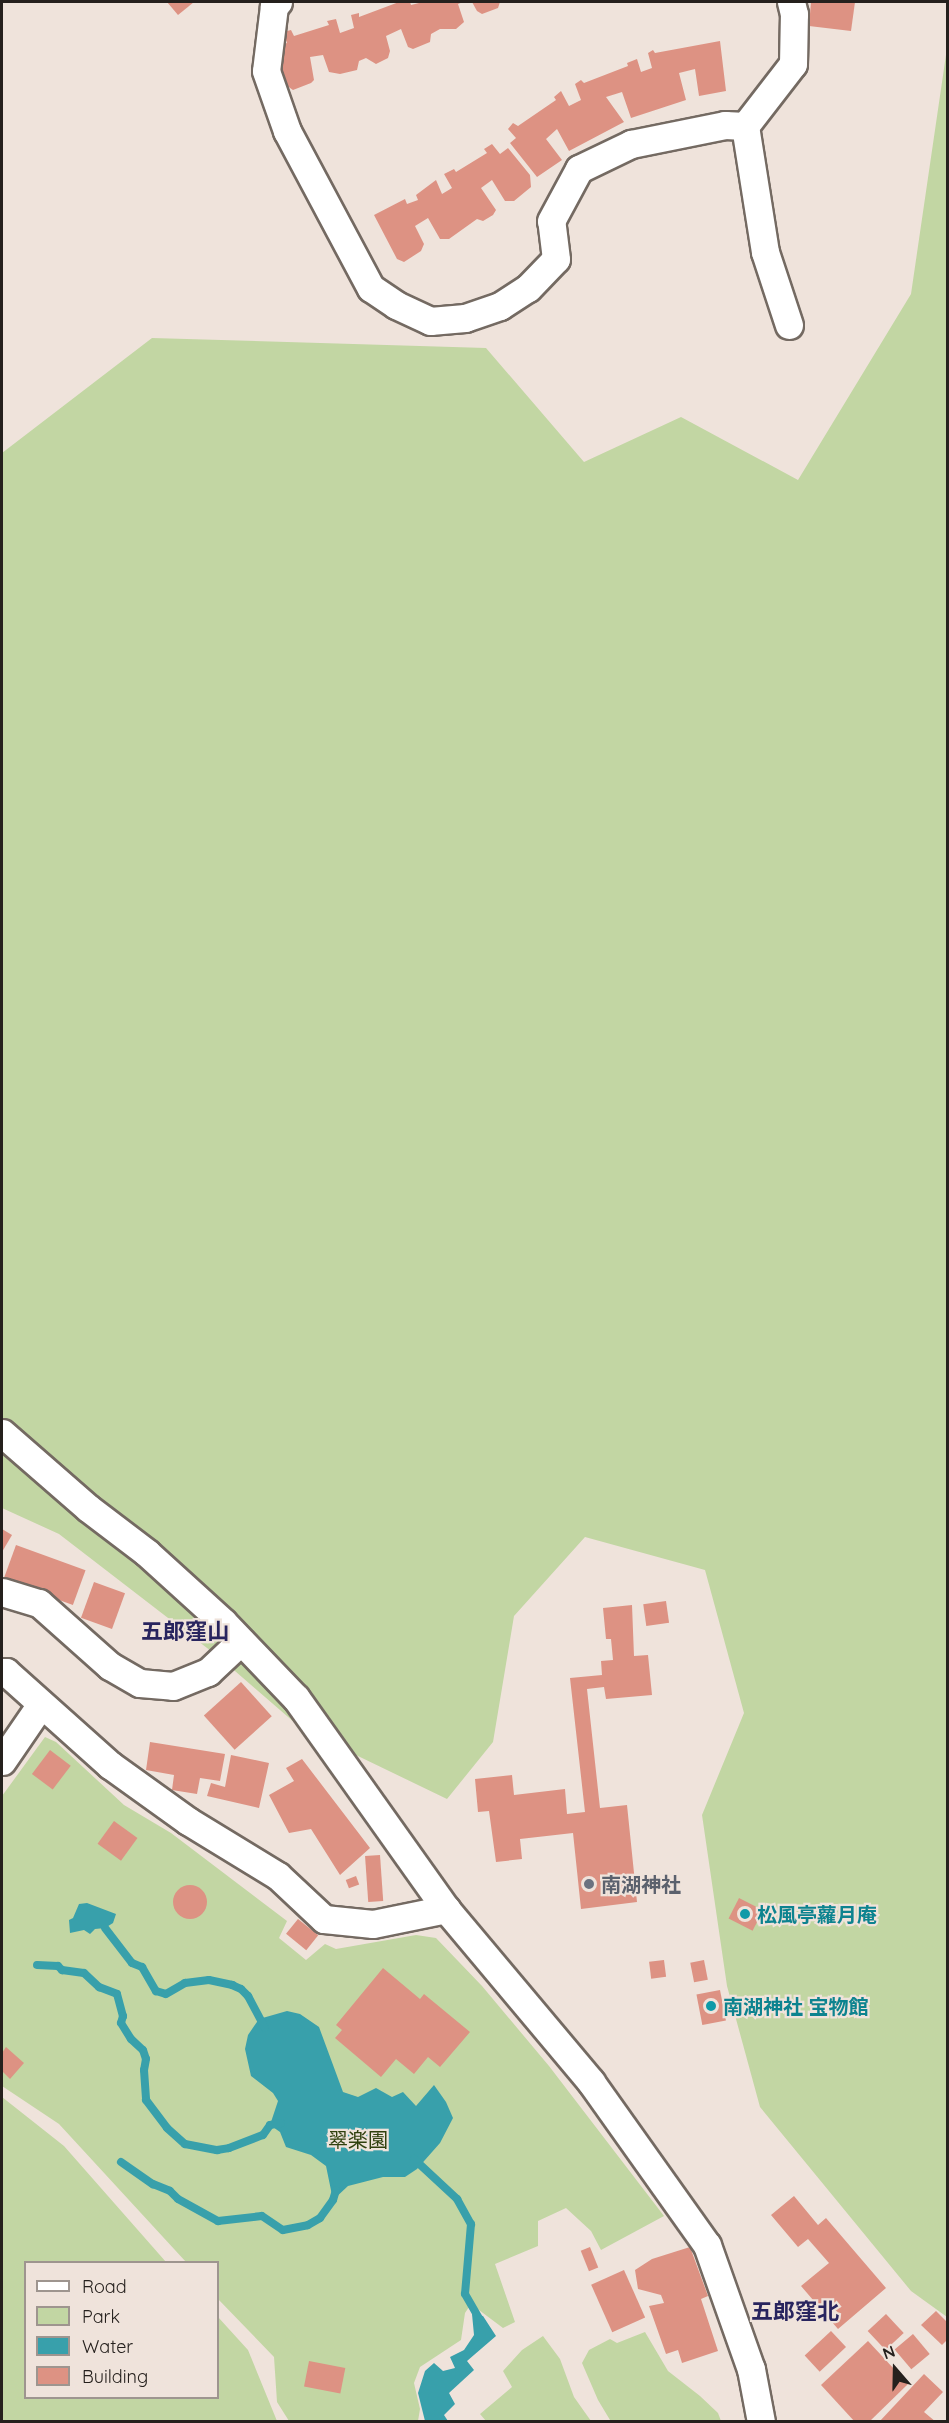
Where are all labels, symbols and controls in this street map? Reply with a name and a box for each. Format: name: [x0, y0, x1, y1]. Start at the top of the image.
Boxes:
district label: 五郎窪山: [141, 1619, 229, 1645]
place label: 南湖神社: [601, 1872, 681, 1896]
marker: 南湖神社: [582, 1877, 596, 1891]
place label: 松風亭蘿月庵: [757, 1902, 877, 1926]
marker: 松風亭蘿月庵: [738, 1907, 752, 1921]
place label: 南湖神社 宝物館: [723, 1994, 869, 2018]
marker: 南湖神社 宝物館: [704, 1999, 718, 2013]
park label: 翠楽園: [328, 2127, 388, 2151]
legend: [24, 2261, 219, 2399]
text: Road: [82, 2275, 127, 2298]
district label: 五郎窪北: [751, 2299, 839, 2325]
text: Park: [82, 2305, 120, 2328]
text: Water: [82, 2335, 133, 2358]
north arrow: [865, 2339, 925, 2399]
text: N: [880, 2341, 898, 2363]
text: Building: [82, 2365, 148, 2388]

